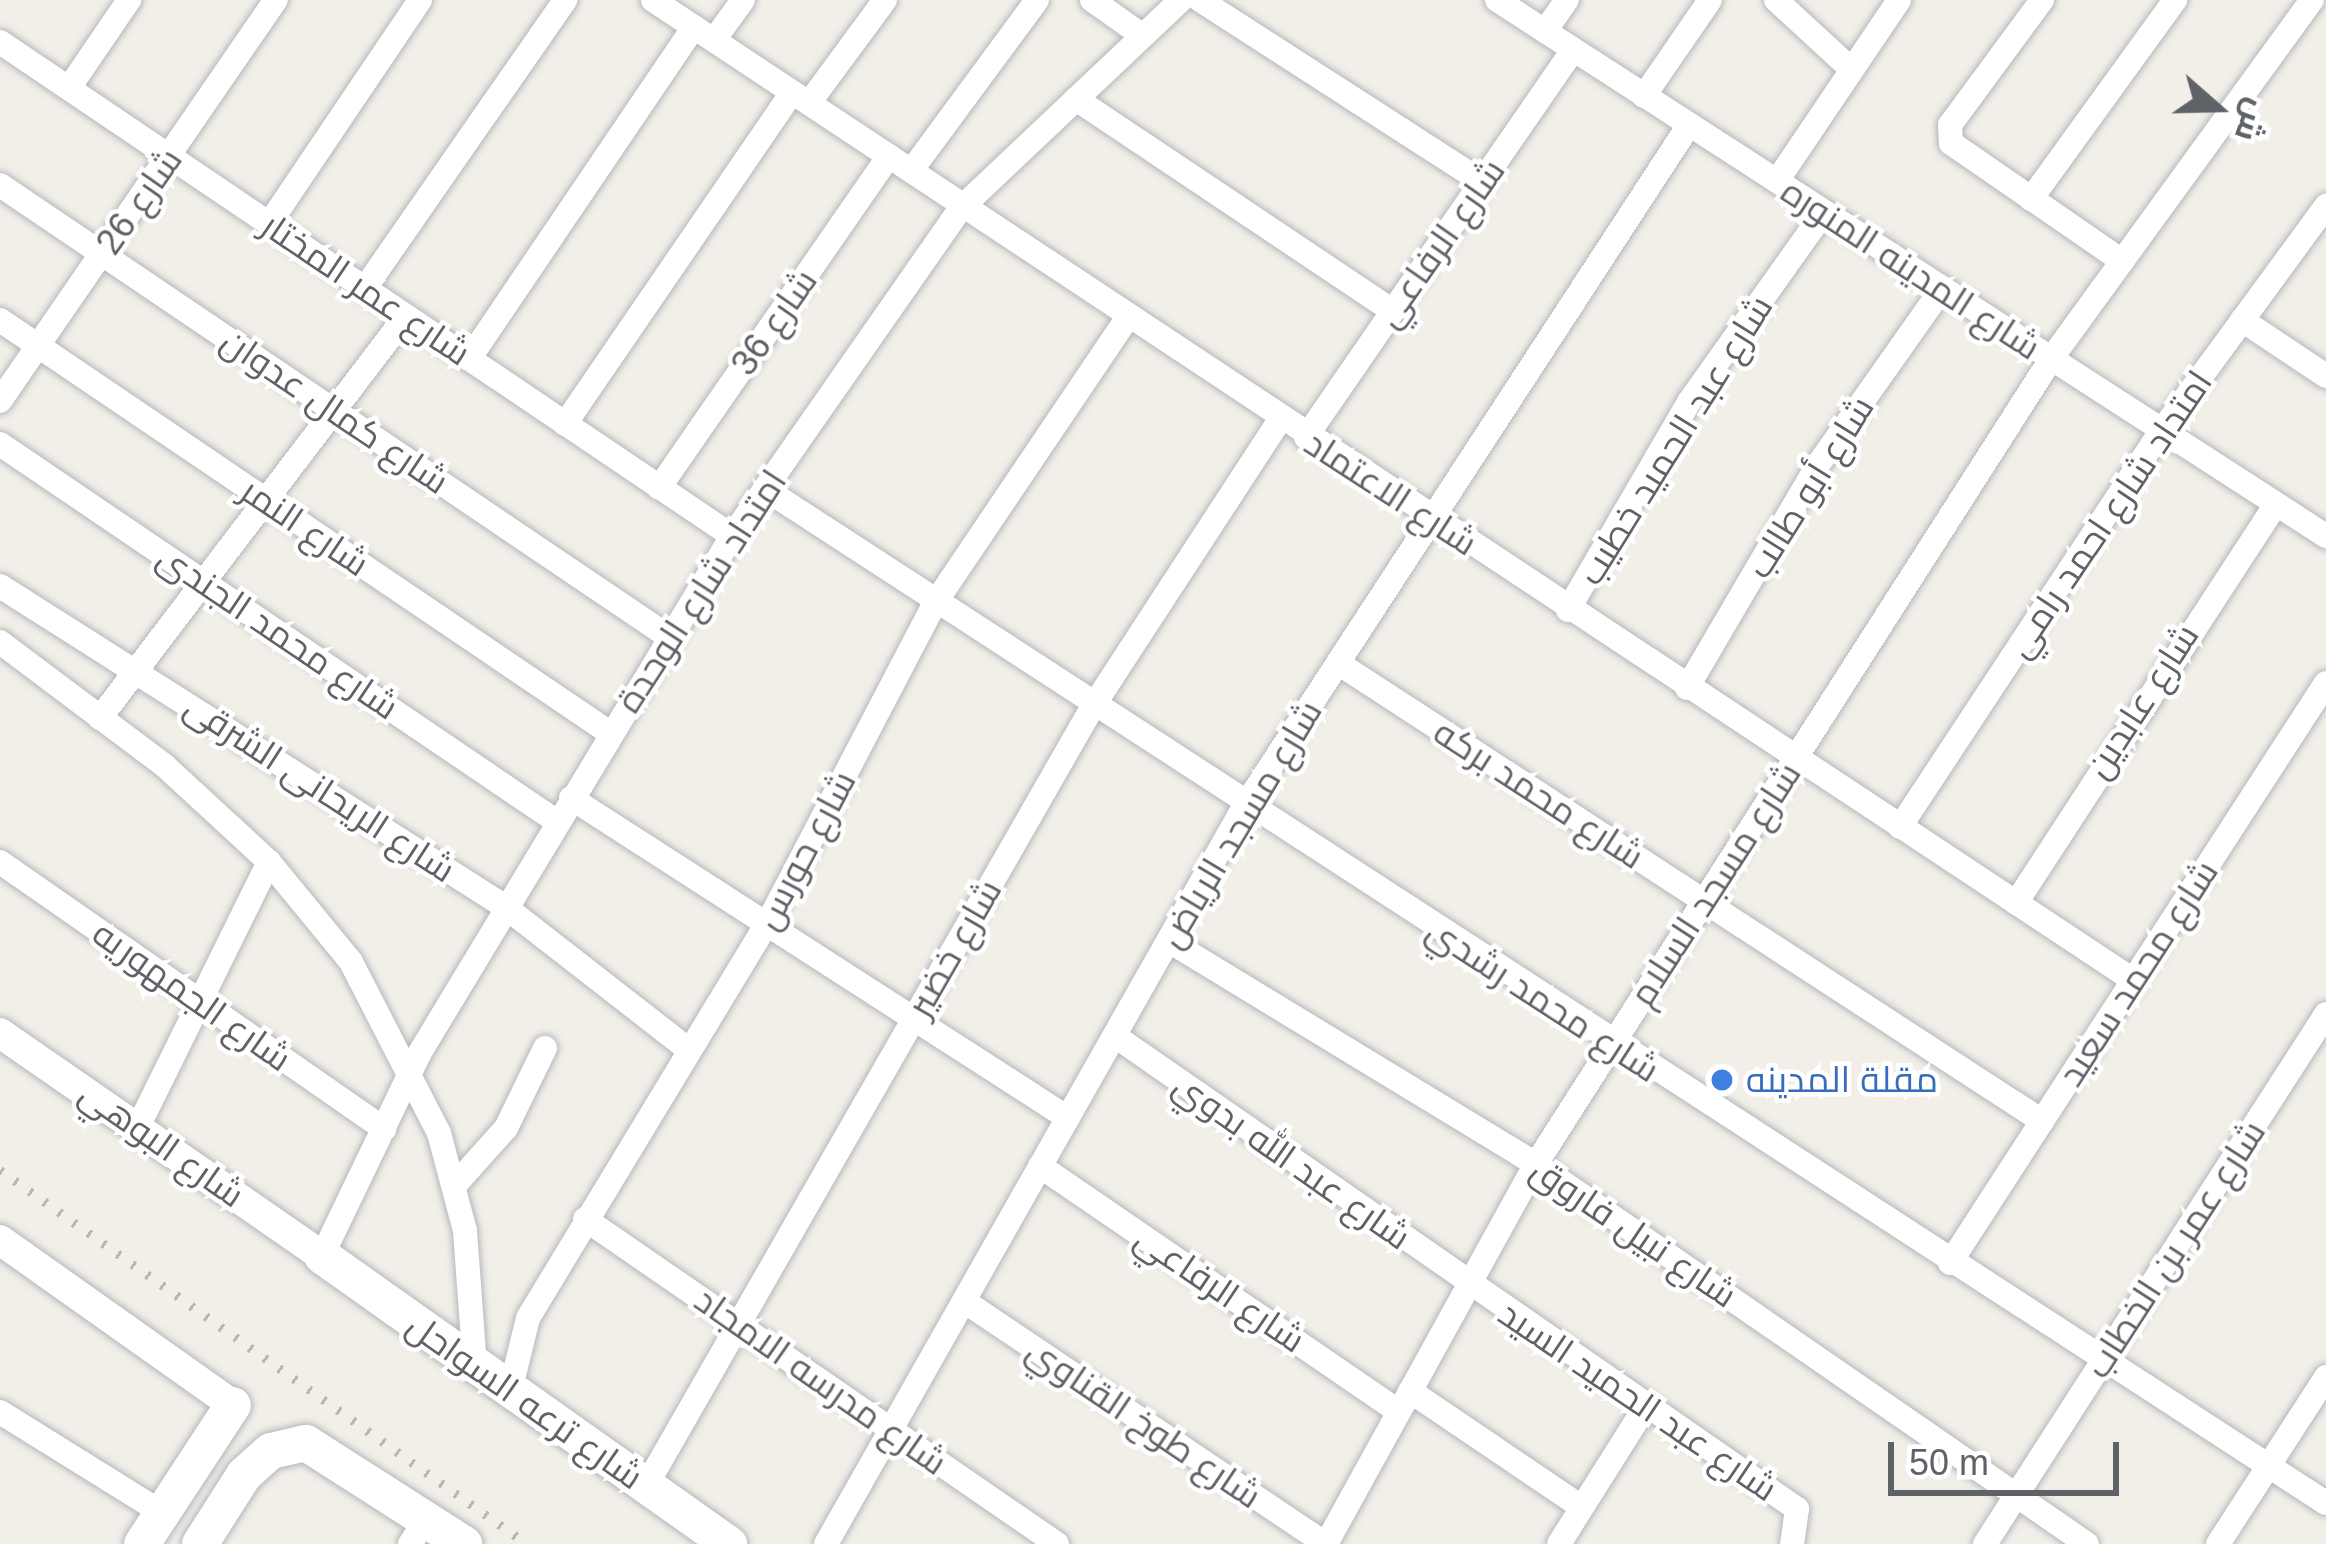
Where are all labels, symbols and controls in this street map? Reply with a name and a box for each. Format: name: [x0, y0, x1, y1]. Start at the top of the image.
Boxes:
north arrow: [2158, 48, 2278, 168]
text: ش: [2228, 94, 2277, 147]
street label: شارع 26: [87, 140, 191, 262]
street label: شارع الرفاعي: [1366, 150, 1514, 336]
street label: شارع المدينه المنوره: [1774, 169, 2048, 369]
street label: شارع عمر المختار: [253, 203, 479, 375]
street label: شارع 36: [722, 261, 826, 383]
street label: شارع عبد الحميد خطيب: [1568, 287, 1782, 593]
street label: شارع كمال عدوان: [213, 319, 457, 503]
street label: امتداد شارع احمد رامي: [1997, 362, 2221, 666]
street label: شارع أبو طالب: [1737, 388, 1883, 586]
street label: شارع الاعتماد: [1297, 421, 1485, 565]
street label: امتداد شارع الوحدة: [607, 462, 795, 720]
street label: شارع النمر: [233, 469, 377, 585]
street label: شارع محمد الجندى: [149, 535, 407, 729]
street label: شارع عابدين: [2076, 616, 2208, 786]
street label: شارع الريحانى الشرقى: [177, 684, 463, 892]
street label: شارع مسجد الرياض: [1149, 692, 1331, 956]
street label: شارع محمد بركه: [1426, 710, 1652, 878]
street label: شارع مسجد السلام: [1620, 754, 1810, 1014]
street label: شارع حورس: [745, 763, 865, 937]
street label: شارع محمد سعيد: [2049, 852, 2227, 1094]
street label: شارع خضير: [897, 871, 1011, 1025]
street label: شارع محمد رشدي: [1418, 909, 1668, 1091]
street label: شارع الجمهوريه: [84, 912, 300, 1080]
place label: مقلة المدينه: [1746, 1058, 1938, 1102]
street label: شارع عبد الله بدوي: [1165, 1063, 1419, 1259]
marker: مقلة المدينه: [1709, 1067, 1735, 1093]
street label: شارع البوهي: [71, 1071, 253, 1217]
street label: شارع عمر بن الخطاب: [2076, 1112, 2274, 1386]
street label: شارع نبيل فاروق: [1523, 1147, 1745, 1317]
street label: شارع الرفاعي: [1127, 1216, 1313, 1362]
street label: شارع مدرسه الامجاد: [687, 1278, 955, 1484]
street label: شارع عبد الحميد السيد: [1490, 1292, 1786, 1510]
street label: شارع ترعه السواحل: [399, 1303, 651, 1499]
street label: شارع طوخ القناوي: [1018, 1329, 1270, 1517]
scale bar: [1894, 1418, 2125, 1492]
text: 50 m: [1909, 1442, 1989, 1483]

